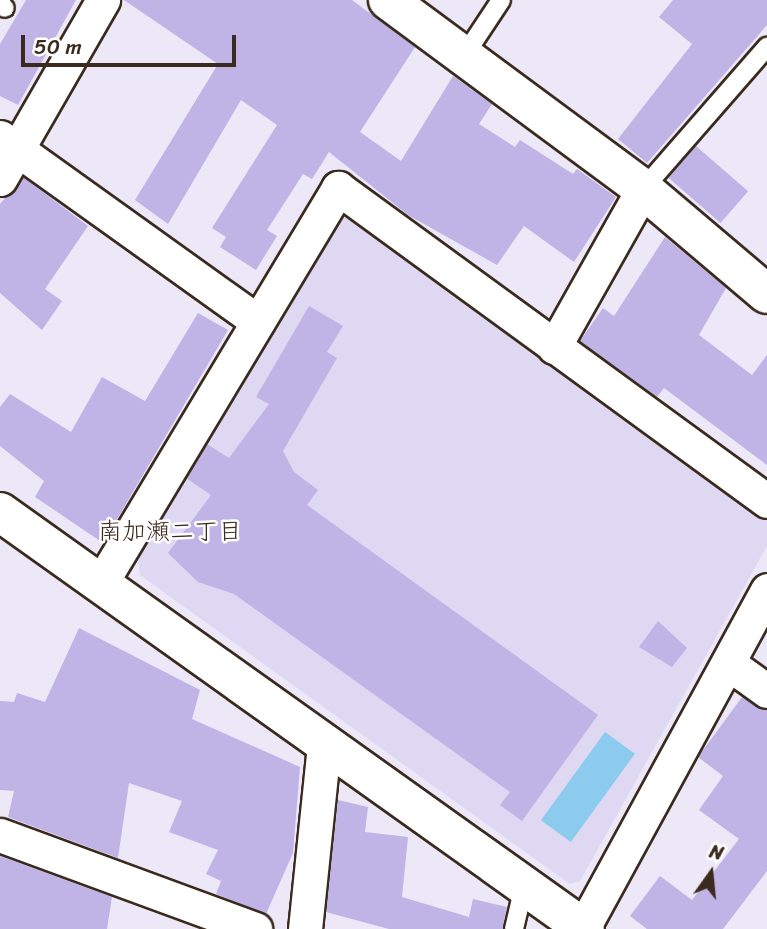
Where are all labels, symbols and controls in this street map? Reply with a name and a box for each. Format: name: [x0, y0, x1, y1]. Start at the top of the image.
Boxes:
scale bar: [24, 21, 240, 65]
text: 50 m: [34, 28, 82, 66]
district label: 南加瀬二丁目: [98, 518, 242, 546]
text: N: [706, 835, 727, 870]
north arrow: [676, 838, 746, 908]

